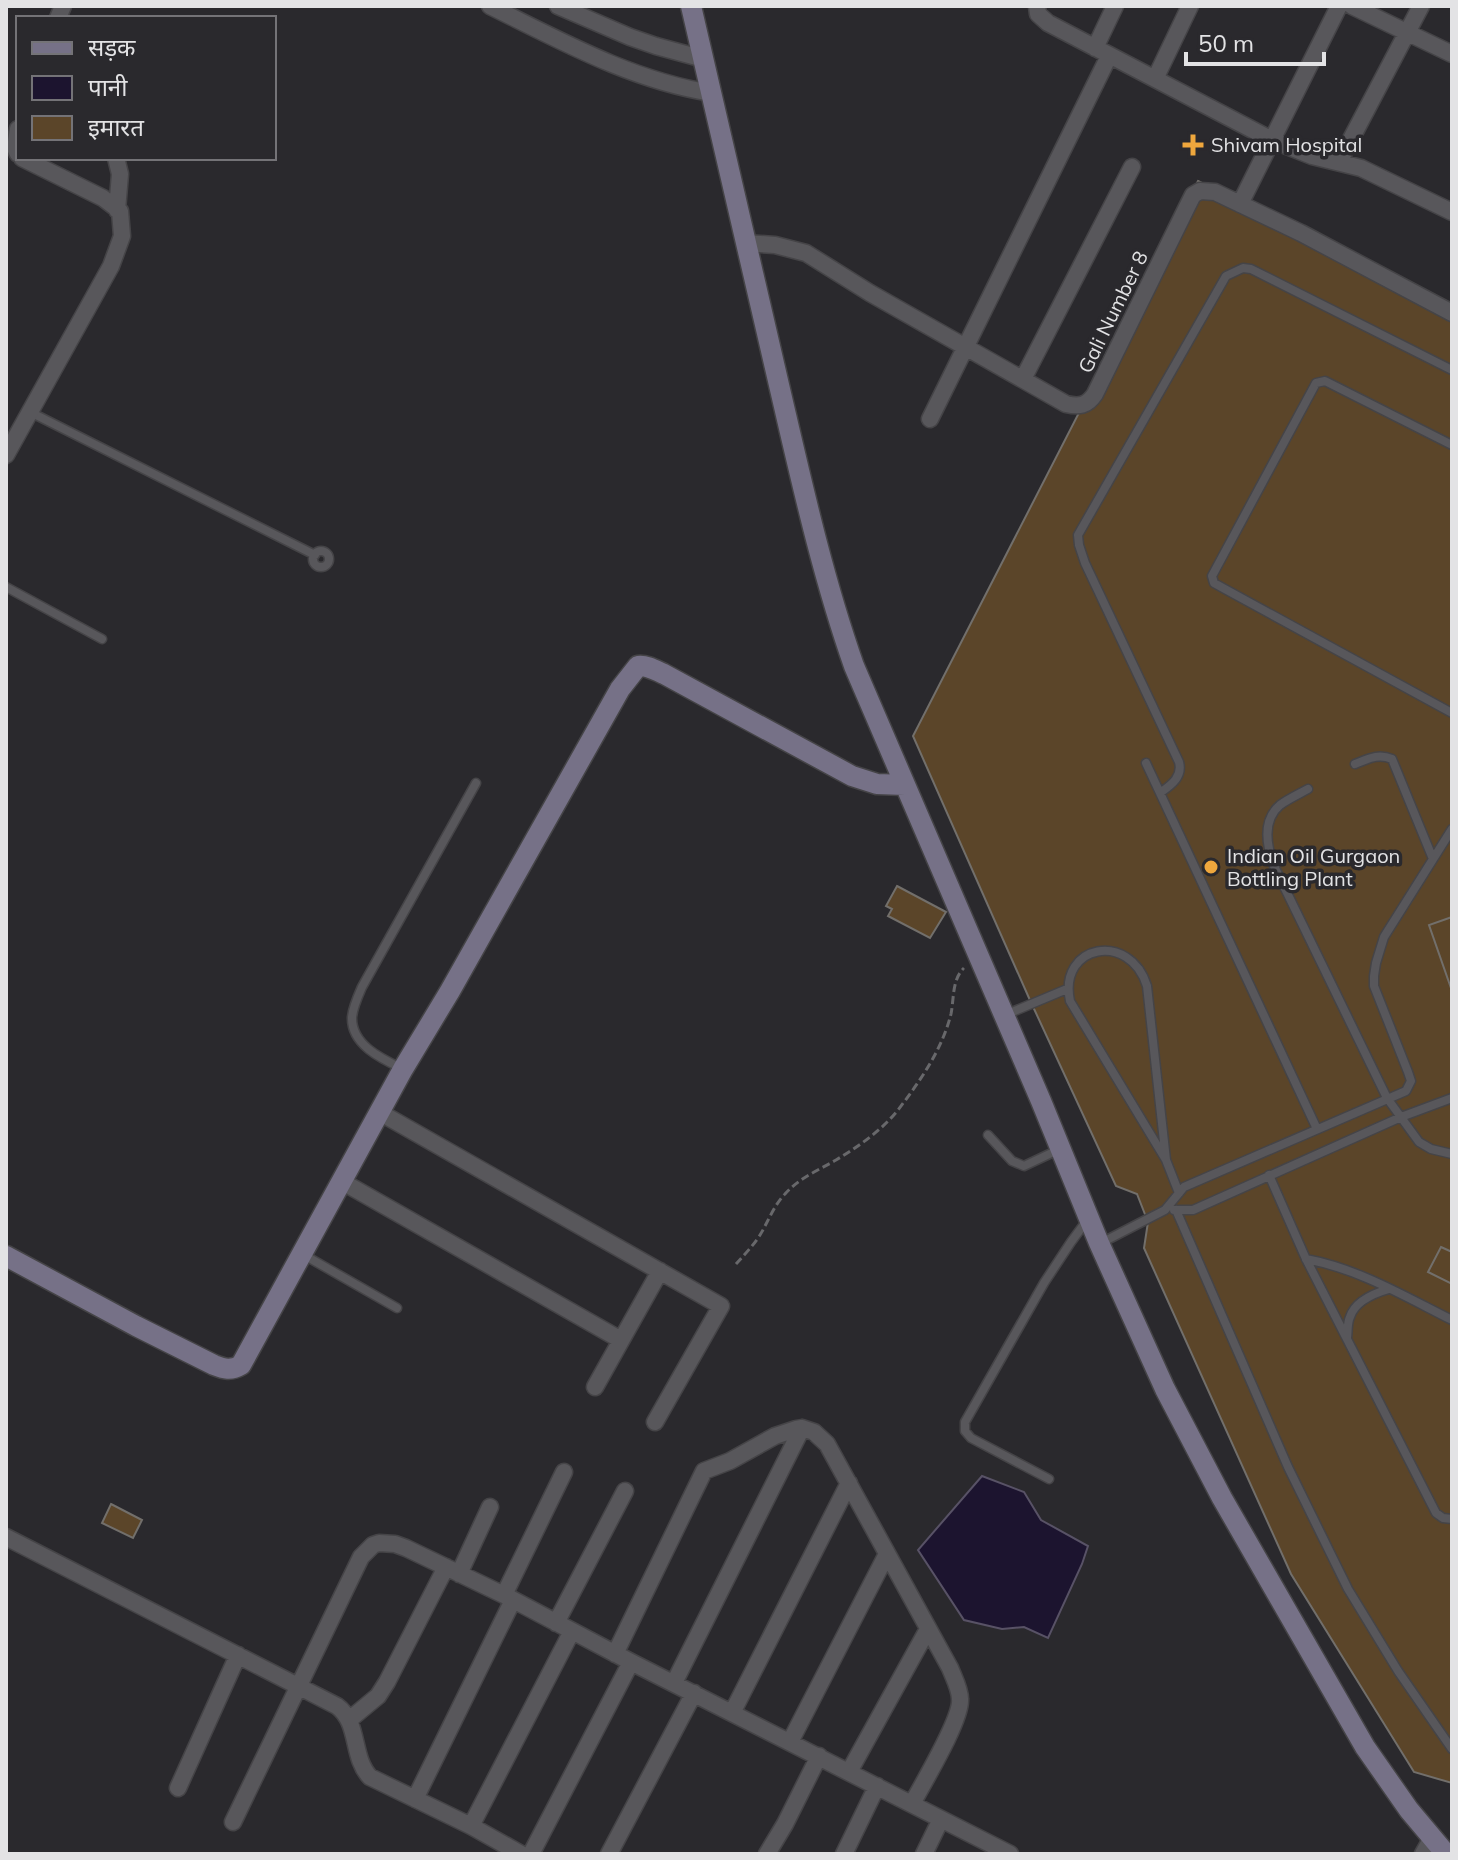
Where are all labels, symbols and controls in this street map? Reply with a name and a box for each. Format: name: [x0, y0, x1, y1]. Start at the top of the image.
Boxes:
legend: [16, 16, 276, 160]
scale bar: [1186, 16, 1324, 66]
text: 50 m: [1198, 28, 1254, 58]
text: सड़क: [88, 32, 136, 62]
text: पानी: [88, 72, 128, 102]
text: इमारत: [88, 112, 145, 142]
place label: Shivam Hospital: [1211, 132, 1362, 157]
marker: Shivam Hospital: [1182, 134, 1204, 156]
street label: Gali Number 8: [1072, 247, 1153, 377]
place label: Indian Oil Gurgaon Bottling Plant: [1227, 843, 1400, 891]
marker: Indian Oil Gurgaon Bottling Plant: [1202, 858, 1220, 876]

